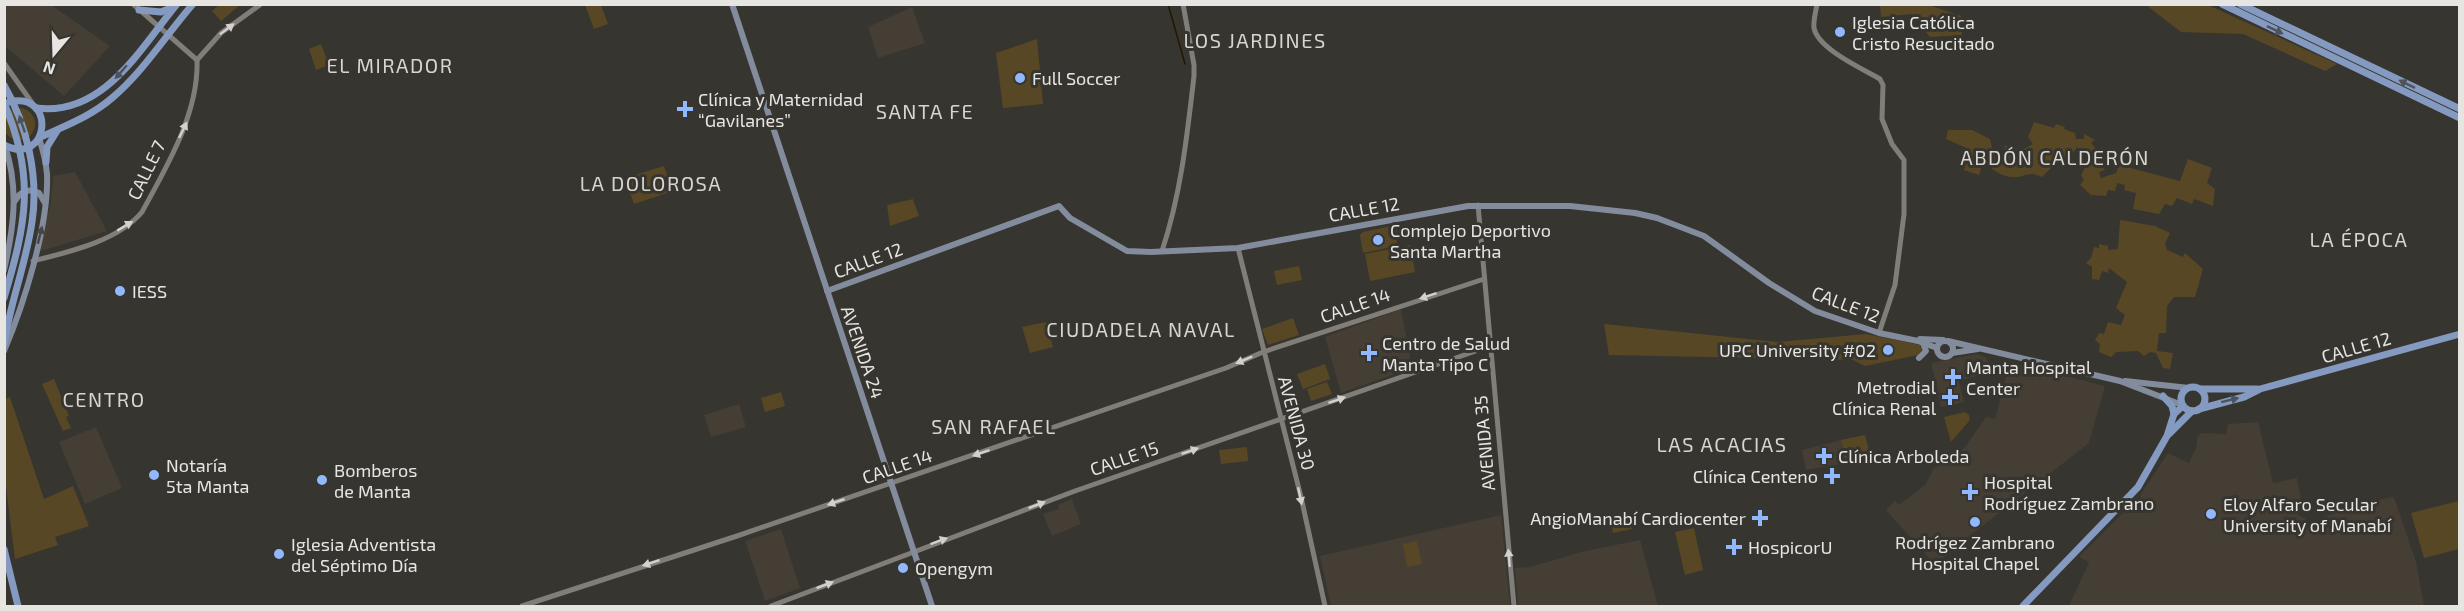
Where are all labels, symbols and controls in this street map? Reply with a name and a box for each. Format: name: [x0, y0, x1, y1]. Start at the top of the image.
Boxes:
place label: Iglesia Católica Cristo Resucitado: [1852, 11, 1995, 54]
north arrow: [24, 24, 84, 84]
one-way arrow: [219, 24, 234, 36]
marker: Iglesia Católica Cristo Resucitado: [1833, 25, 1847, 39]
one-way arrow: [2266, 25, 2283, 34]
district label: LOS JARDINES: [1183, 28, 1327, 52]
district label: EL MIRADOR: [326, 53, 454, 77]
text: N: [40, 58, 58, 80]
one-way arrow: [115, 64, 128, 79]
place label: Full Soccer: [1032, 67, 1120, 89]
marker: Full Soccer: [1013, 71, 1027, 85]
one-way arrow: [2398, 79, 2416, 89]
place label: Clínica y Maternidad “Gavilanes”: [698, 88, 863, 131]
district label: SANTA FE: [876, 99, 974, 123]
marker: Clínica y Maternidad “Gavilanes”: [676, 100, 694, 118]
one-way arrow: [16, 115, 26, 133]
one-way arrow: [178, 122, 187, 139]
street label: CALLE 7: [122, 137, 170, 203]
district label: ABDÓN CALDERÓN: [1960, 145, 2150, 169]
district label: LA DOLOROSA: [580, 171, 722, 195]
street label: CALLE 12: [1327, 192, 1401, 226]
place label: Complejo Deportivo Santa Martha: [1390, 219, 1551, 262]
one-way arrow: [117, 221, 133, 232]
one-way arrow: [35, 226, 45, 244]
district label: LA ÉPOCA: [2310, 227, 2408, 251]
marker: Complejo Deportivo Santa Martha: [1371, 233, 1385, 247]
street label: CALLE 12: [831, 237, 905, 283]
place label: IESS: [132, 280, 167, 302]
street label: CALLE 12: [1809, 281, 1883, 327]
street label: CALLE 14: [1317, 283, 1393, 327]
marker: IESS: [113, 284, 127, 298]
one-way arrow: [1419, 292, 1437, 301]
street label: AVENIDA 24: [837, 303, 889, 401]
district label: CIUDADELA NAVAL: [1046, 317, 1236, 341]
street label: CALLE 12: [2319, 327, 2393, 367]
place label: Centro de Salud Manta Tipo C: [1382, 332, 1510, 375]
place label: UPC University #02: [1719, 339, 1876, 361]
marker: UPC University #02: [1881, 343, 1895, 357]
marker: Centro de Salud Manta Tipo C: [1360, 344, 1378, 362]
one-way arrow: [1235, 356, 1253, 366]
place label: Manta Hospital Center: [1966, 356, 2092, 399]
marker: Manta Hospital Center: [1944, 368, 1962, 386]
street label: AVENIDA 30: [1274, 374, 1320, 472]
place label: Metrodial Clínica Renal: [1832, 376, 1937, 419]
district label: CENTRO: [62, 387, 146, 411]
marker: Metrodial Clínica Renal: [1941, 388, 1959, 406]
one-way arrow: [1328, 395, 1346, 405]
street label: AVENIDA 35: [1469, 395, 1499, 491]
one-way arrow: [2221, 395, 2239, 405]
district label: SAN RAFAEL: [931, 414, 1057, 438]
district label: LAS ACACIAS: [1657, 432, 1787, 456]
street label: CALLE 15: [1087, 436, 1161, 480]
street label: CALLE 14: [859, 444, 935, 488]
place label: Clínica Arboleda: [1838, 445, 1969, 467]
one-way arrow: [1181, 446, 1199, 455]
marker: Clínica Arboleda: [1815, 447, 1833, 465]
one-way arrow: [972, 449, 990, 458]
place label: Notaría 5ta Manta: [166, 454, 249, 497]
place label: Bomberos de Manta: [334, 459, 417, 502]
place label: Clínica Centeno: [1693, 465, 1818, 487]
marker: Clínica Centeno: [1823, 467, 1841, 485]
marker: Notaría 5ta Manta: [147, 468, 161, 482]
place label: Hospital Rodríguez Zambrano: [1984, 471, 2154, 514]
marker: Bomberos de Manta: [315, 473, 329, 487]
marker: Hospital Rodríguez Zambrano: [1961, 483, 1979, 501]
one-way arrow: [1296, 487, 1305, 506]
place label: Eloy Alfaro Secular University of Manabí: [2223, 493, 2392, 536]
one-way arrow: [827, 498, 845, 508]
one-way arrow: [1028, 500, 1046, 510]
place label: AngioManabí Cardiocenter: [1530, 507, 1746, 529]
marker: Eloy Alfaro Secular University of Manabí: [2204, 507, 2218, 521]
marker: AngioManabí Cardiocenter: [1751, 509, 1769, 527]
marker: Rodrígez Zambrano Hospital Chapel: [1968, 515, 1982, 529]
place label: Rodrígez Zambrano Hospital Chapel: [1895, 531, 2055, 574]
place label: Iglesia Adventista del Séptimo Día: [291, 533, 436, 576]
one-way arrow: [930, 536, 948, 546]
place label: HospicorU: [1748, 536, 1832, 558]
marker: HospicorU: [1725, 538, 1743, 556]
marker: Iglesia Adventista del Séptimo Día: [272, 547, 286, 561]
one-way arrow: [1504, 549, 1514, 568]
place label: Opengym: [915, 557, 993, 579]
one-way arrow: [641, 559, 659, 569]
marker: Opengym: [896, 561, 910, 575]
one-way arrow: [816, 580, 834, 589]

